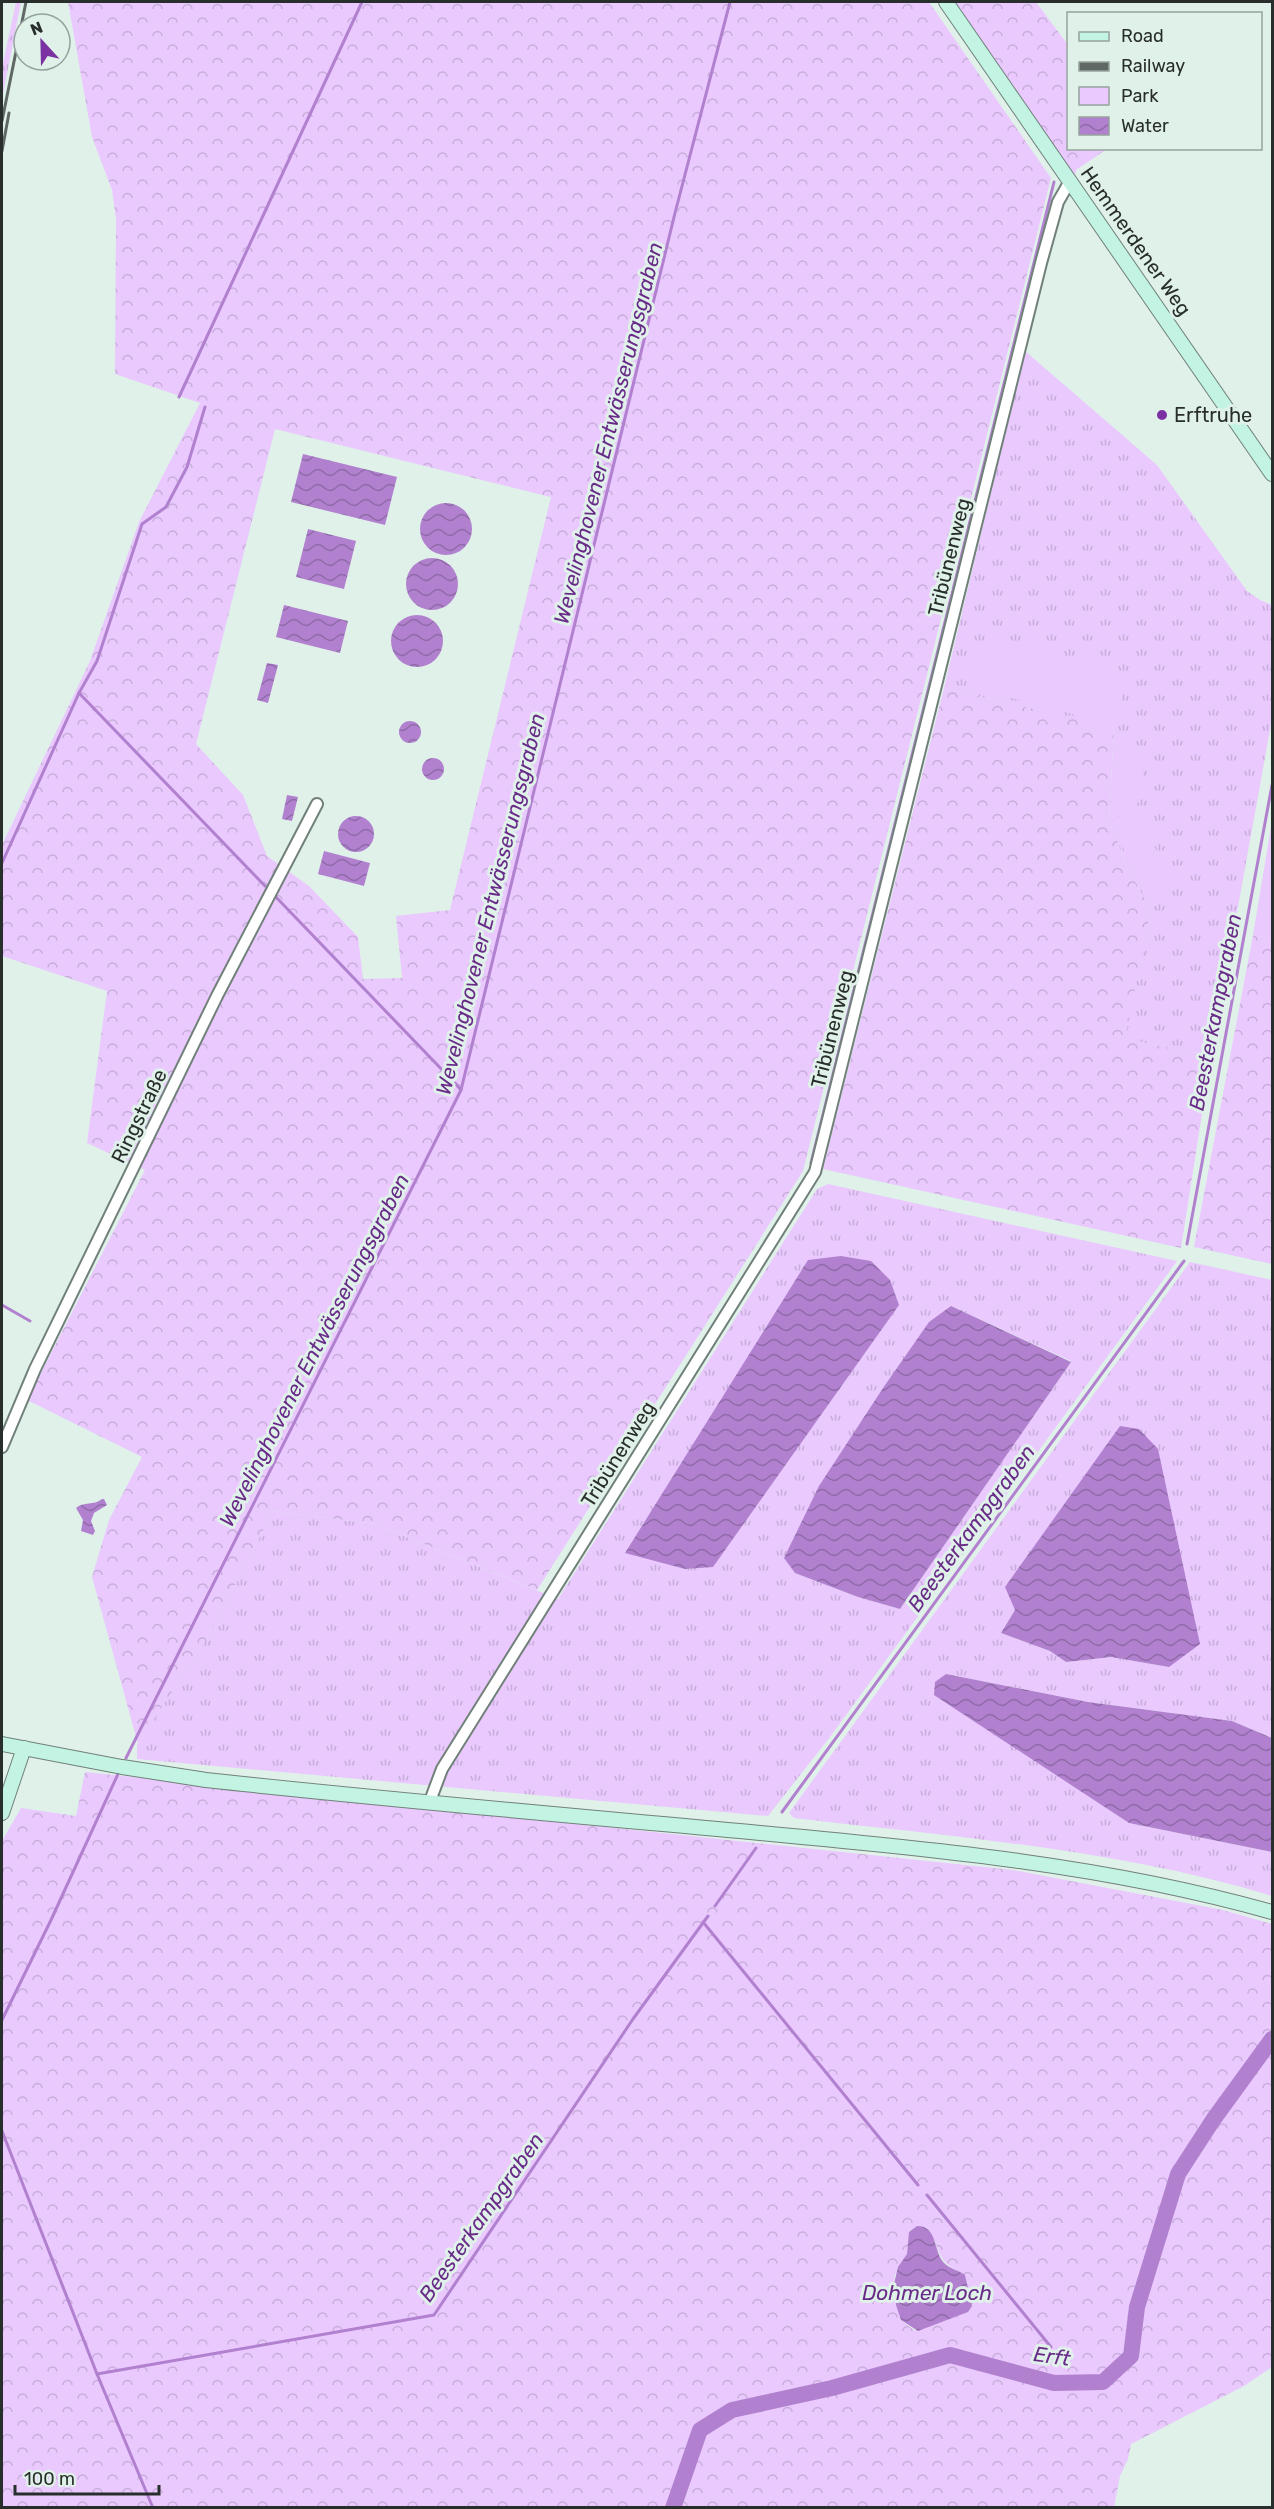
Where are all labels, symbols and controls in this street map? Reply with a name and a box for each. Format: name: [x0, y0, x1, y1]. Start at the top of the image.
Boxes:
north arrow: [12, 12, 72, 72]
legend: [1067, 12, 1262, 150]
text: N: [28, 18, 45, 40]
text: Road: [1121, 25, 1164, 47]
text: Railway: [1121, 55, 1185, 77]
text: Park: [1121, 85, 1159, 107]
text: Water: [1121, 115, 1169, 137]
street label: Hemmerdener Weg: [1076, 162, 1196, 320]
water label: Wevelinghovener Entwässerungsgraben: [548, 240, 668, 626]
place label: Erftruhe: [1174, 403, 1252, 427]
marker: Erftruhe: [1155, 408, 1169, 422]
street label: Tribünenweg: [923, 496, 975, 618]
water label: Wevelinghovener Entwässerungsgraben: [430, 711, 550, 1097]
water label: Beesterkampgraben: [1184, 911, 1246, 1113]
street label: Tribünenweg: [806, 968, 858, 1090]
street label: Ringstraße: [106, 1065, 172, 1167]
water label: Wevelinghovener Entwässerungsgraben: [214, 1169, 414, 1531]
street label: Tribünenweg: [576, 1397, 660, 1511]
water label: Beesterkampgraben: [902, 1440, 1040, 1616]
water label: Beesterkampgraben: [413, 2128, 549, 2306]
water label: Dohmer Loch: [862, 2280, 992, 2305]
water label: Erft: [1032, 2341, 1073, 2371]
scale bar: [15, 2458, 159, 2496]
text: 100 m: [24, 2468, 75, 2490]

